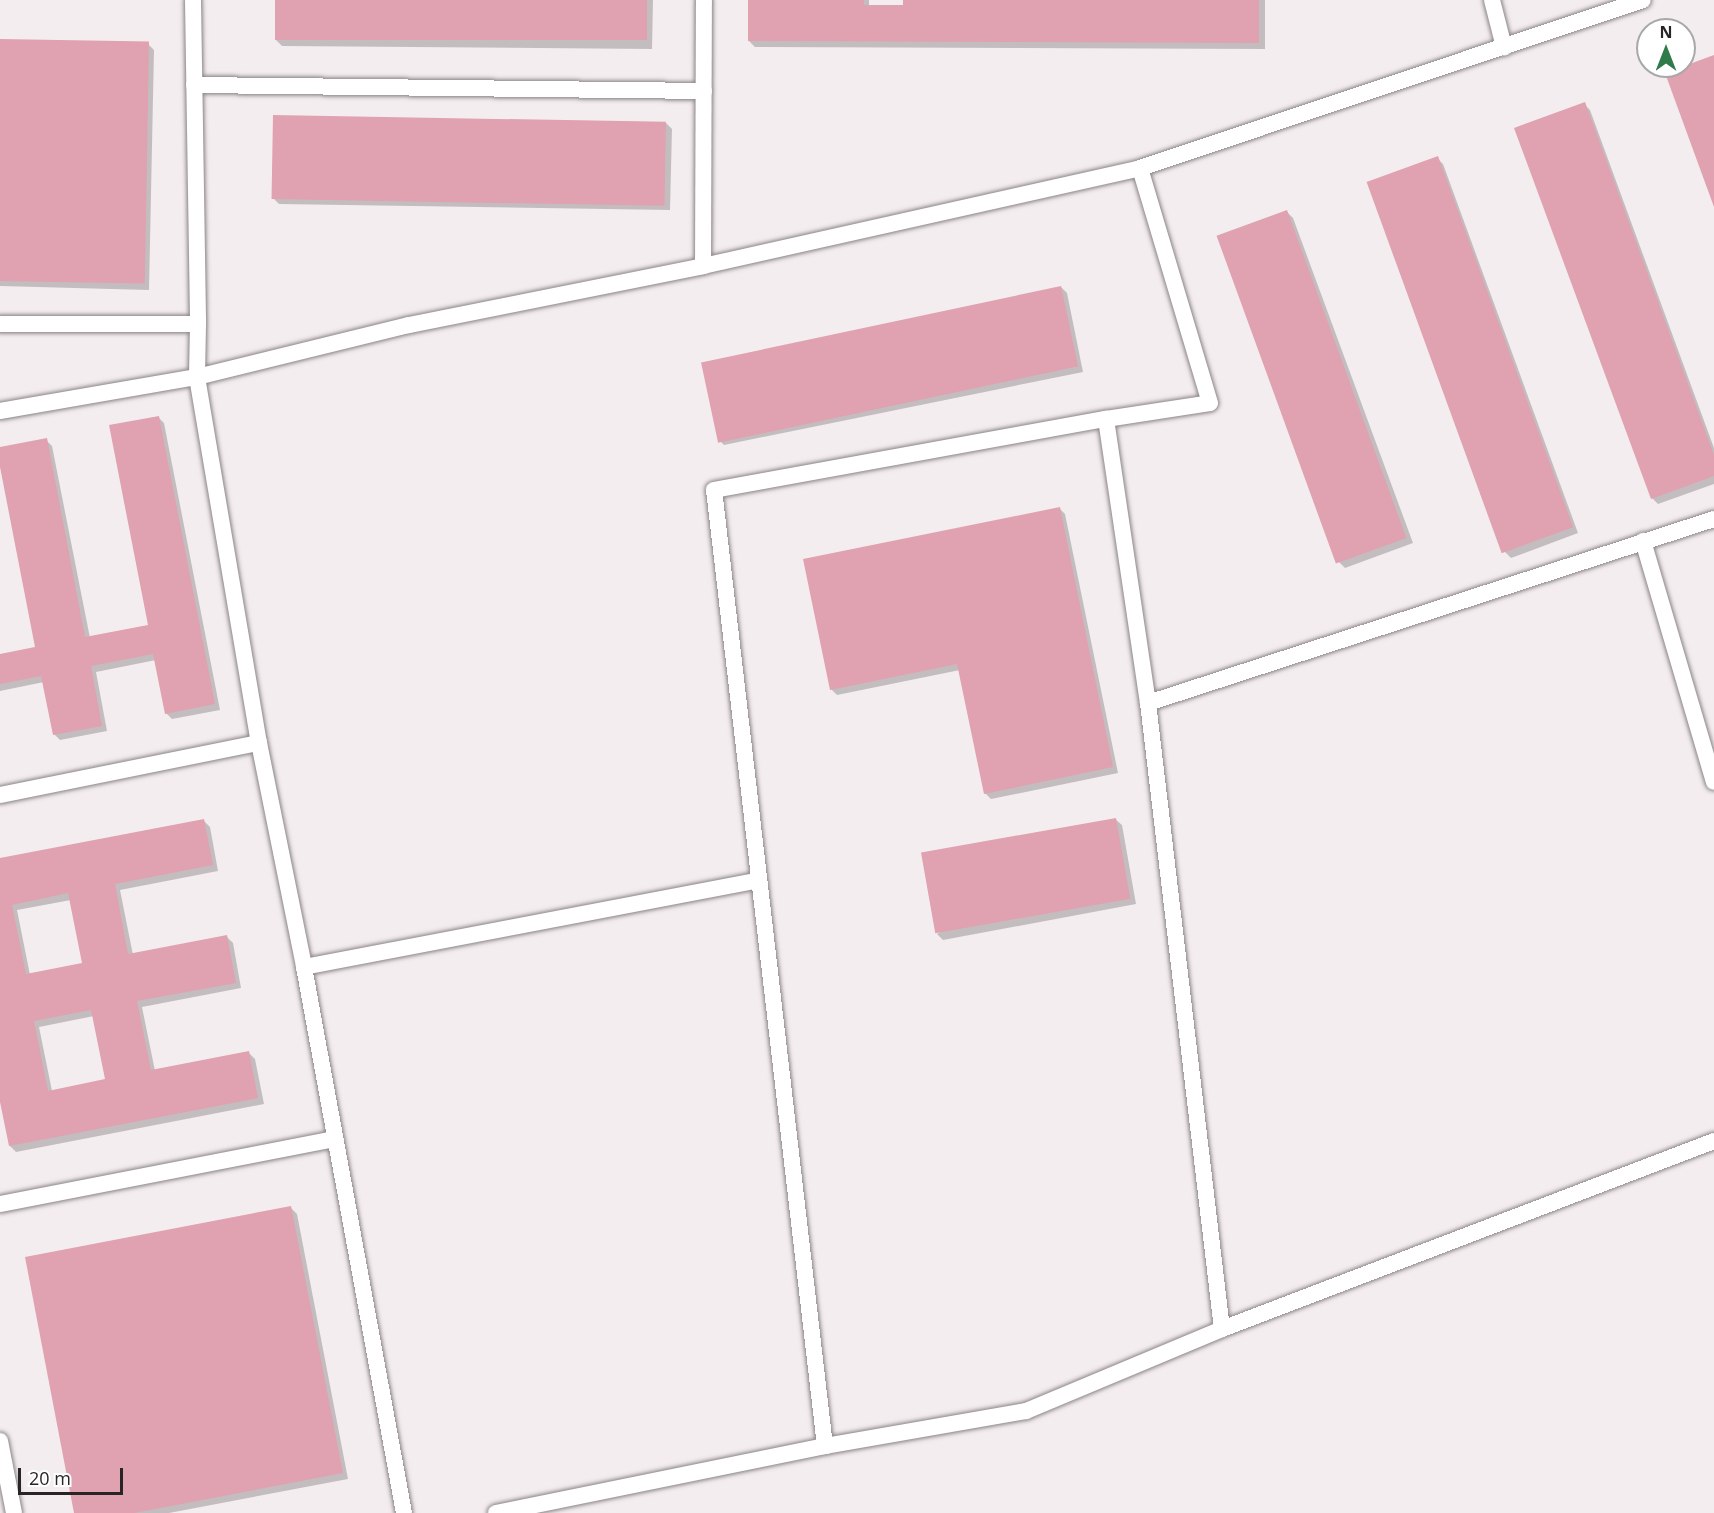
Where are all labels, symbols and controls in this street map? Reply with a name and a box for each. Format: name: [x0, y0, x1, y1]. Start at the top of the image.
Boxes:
north arrow: [1636, 18, 1696, 78]
text: N: [1659, 21, 1673, 43]
scale bar: [21, 1456, 126, 1494]
text: 20 m: [29, 1466, 71, 1490]

